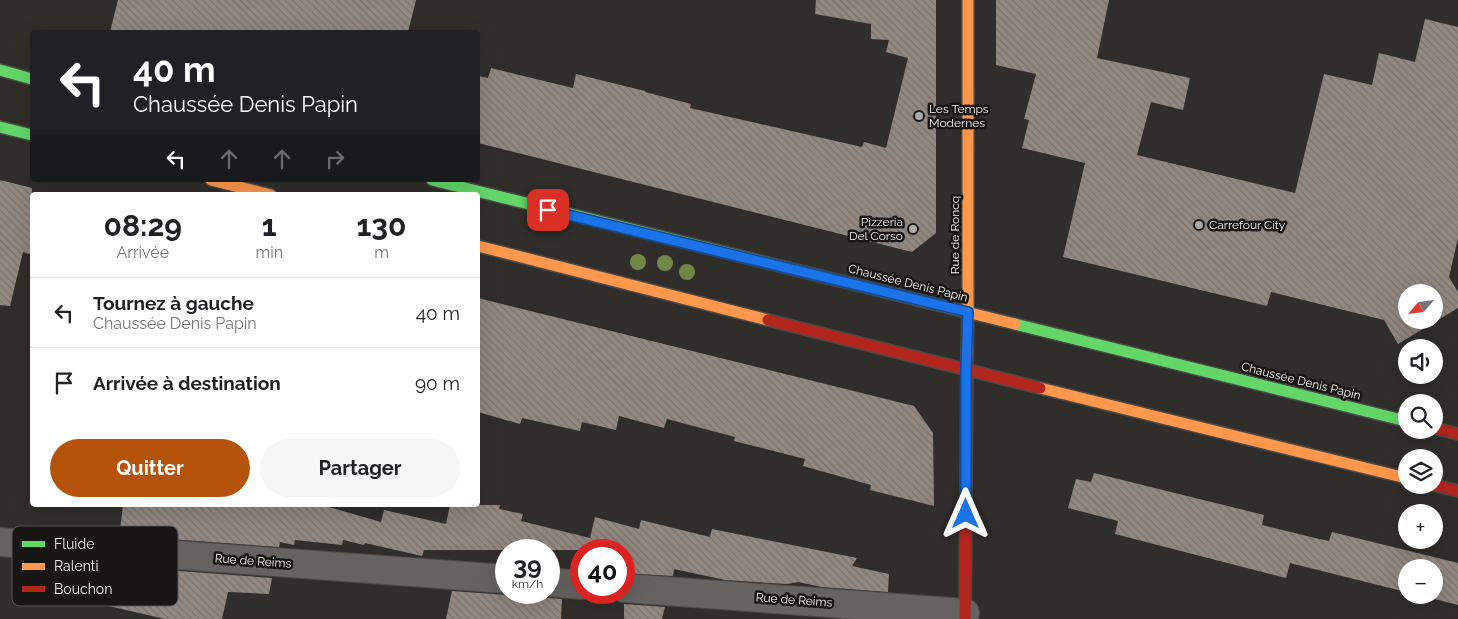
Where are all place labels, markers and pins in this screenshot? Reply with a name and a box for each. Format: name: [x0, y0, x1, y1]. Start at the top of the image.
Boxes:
place label: Les Temps Modernes: [929, 102, 989, 130]
marker: Les Temps Modernes: [913, 110, 925, 122]
pin: [527, 189, 569, 231]
place label: Pizzeria Del Corso: [849, 215, 903, 243]
place label: Carrefour City: [1209, 218, 1286, 232]
marker: Carrefour City: [1193, 219, 1205, 231]
marker: Pizzeria Del Corso: [907, 223, 919, 235]

